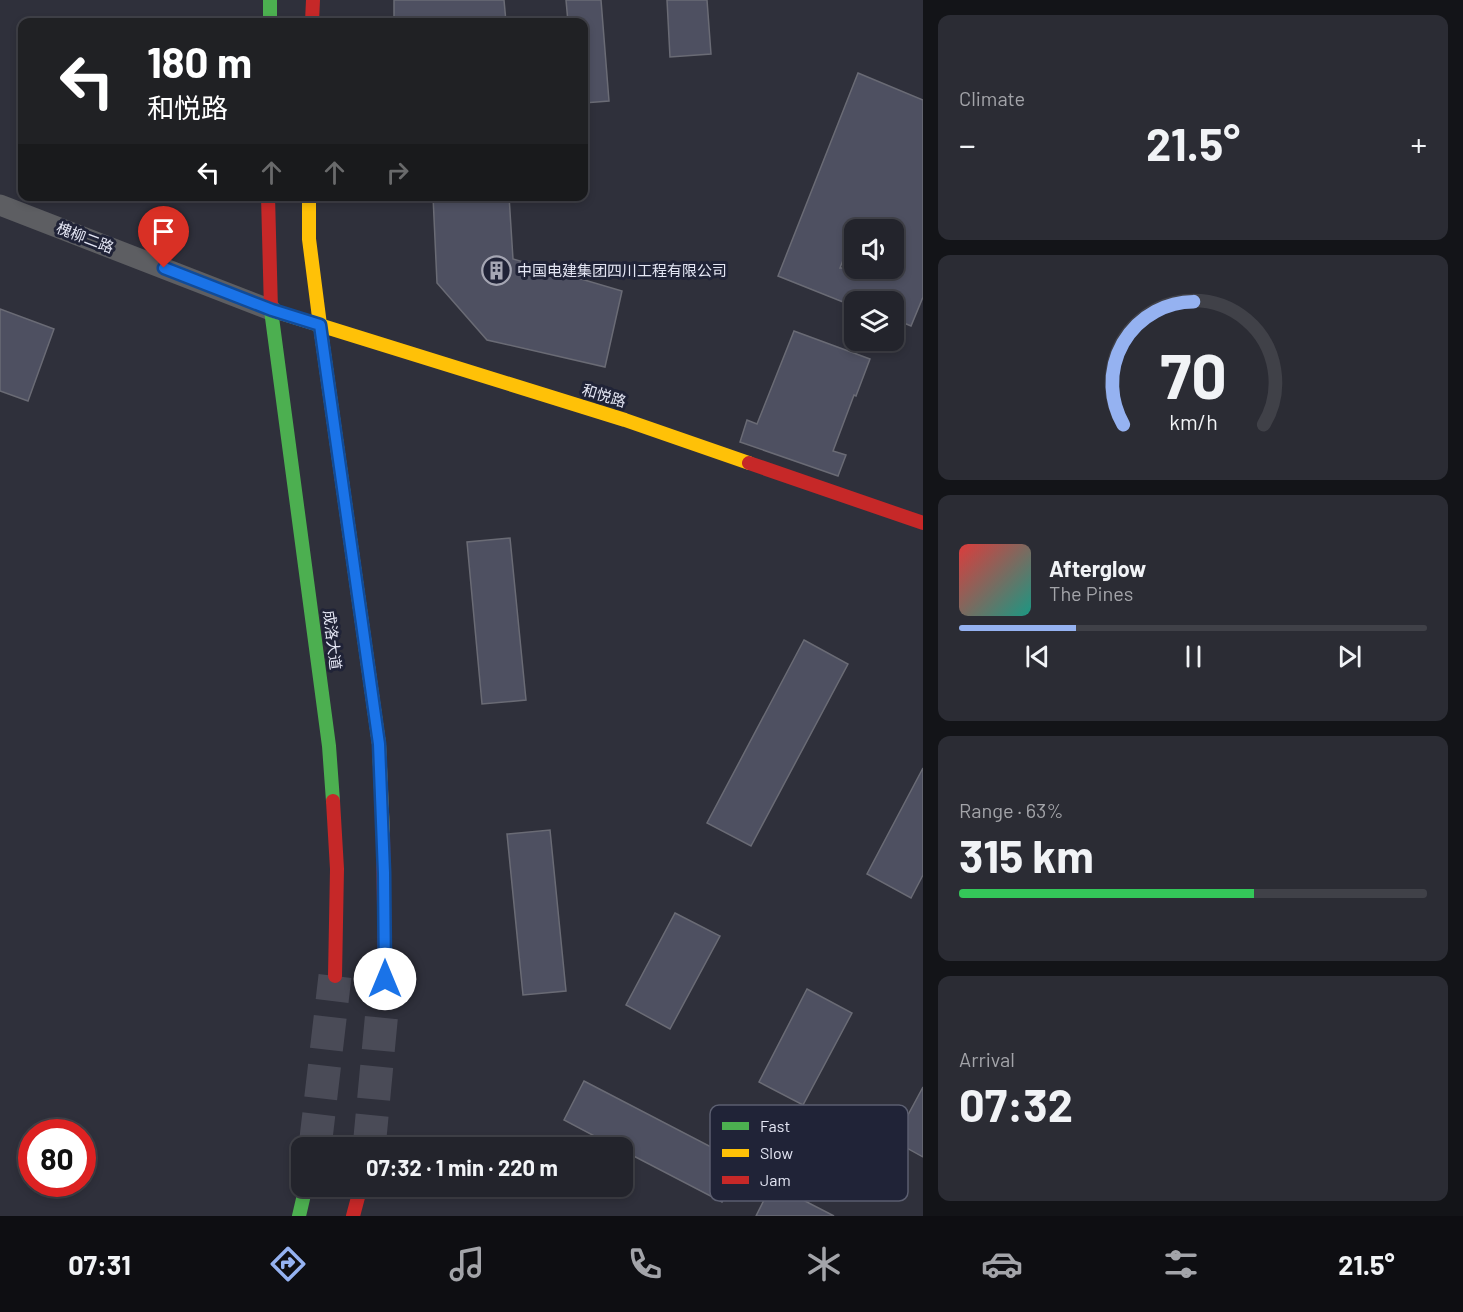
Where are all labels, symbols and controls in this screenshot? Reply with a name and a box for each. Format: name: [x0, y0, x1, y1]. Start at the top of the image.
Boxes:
text: 180 m: [147, 36, 252, 86]
icon: left: [48, 42, 126, 120]
text: Climate: [959, 86, 1025, 110]
text: 和悦路: [147, 91, 228, 123]
text: 21.5°: [1146, 116, 1240, 170]
text: −: [959, 124, 976, 164]
text: +: [1411, 124, 1427, 164]
icon: left: [192, 156, 225, 189]
icon: ahead: [255, 156, 288, 189]
icon: ahead: [318, 156, 351, 189]
icon: right: [381, 156, 414, 189]
pin: [138, 206, 189, 268]
icon: arrive: [147, 215, 180, 248]
street label: 槐柳二路: [54, 218, 117, 256]
map controls: [844, 219, 904, 351]
button: sound: [844, 219, 904, 279]
building icon: 中国电建集团四川工程有限公司: [480, 255, 512, 287]
place label: 中国电建集团四川工程有限公司: [517, 261, 727, 279]
button: layers: [844, 291, 904, 351]
text: 70: [1160, 337, 1226, 411]
street label: 和悦路: [580, 380, 628, 410]
text: km/h: [1169, 409, 1217, 434]
text: Afterglow: [1049, 555, 1146, 581]
text: The Pines: [1049, 581, 1133, 605]
street label: 成洛大道: [320, 609, 346, 671]
icon: previous: [1021, 640, 1054, 673]
icon: pause: [1177, 640, 1210, 673]
icon: next: [1333, 640, 1366, 673]
text: Range · 63%: [959, 798, 1063, 822]
text: 315 km: [959, 828, 1094, 882]
position arrow: [353, 947, 417, 1011]
text: Arrival: [959, 1047, 1015, 1071]
text: 07:32: [959, 1077, 1073, 1131]
legend: [710, 1105, 908, 1201]
text: Fast: [760, 1116, 790, 1135]
speed limit sign: 80: [18, 1119, 96, 1197]
text: Slow: [760, 1143, 793, 1162]
text: 07:32 · 1 min · 220 m: [366, 1154, 558, 1180]
text: Jam: [760, 1170, 791, 1189]
icon: directions: [267, 1243, 309, 1285]
icon: music: [446, 1243, 488, 1285]
icon: phone: [624, 1243, 666, 1285]
icon: climate: [803, 1243, 845, 1285]
icon: car: [981, 1243, 1023, 1285]
icon: filters: [1160, 1243, 1202, 1285]
text: 07:31: [68, 1248, 131, 1280]
text: 21.5°: [1338, 1248, 1395, 1280]

